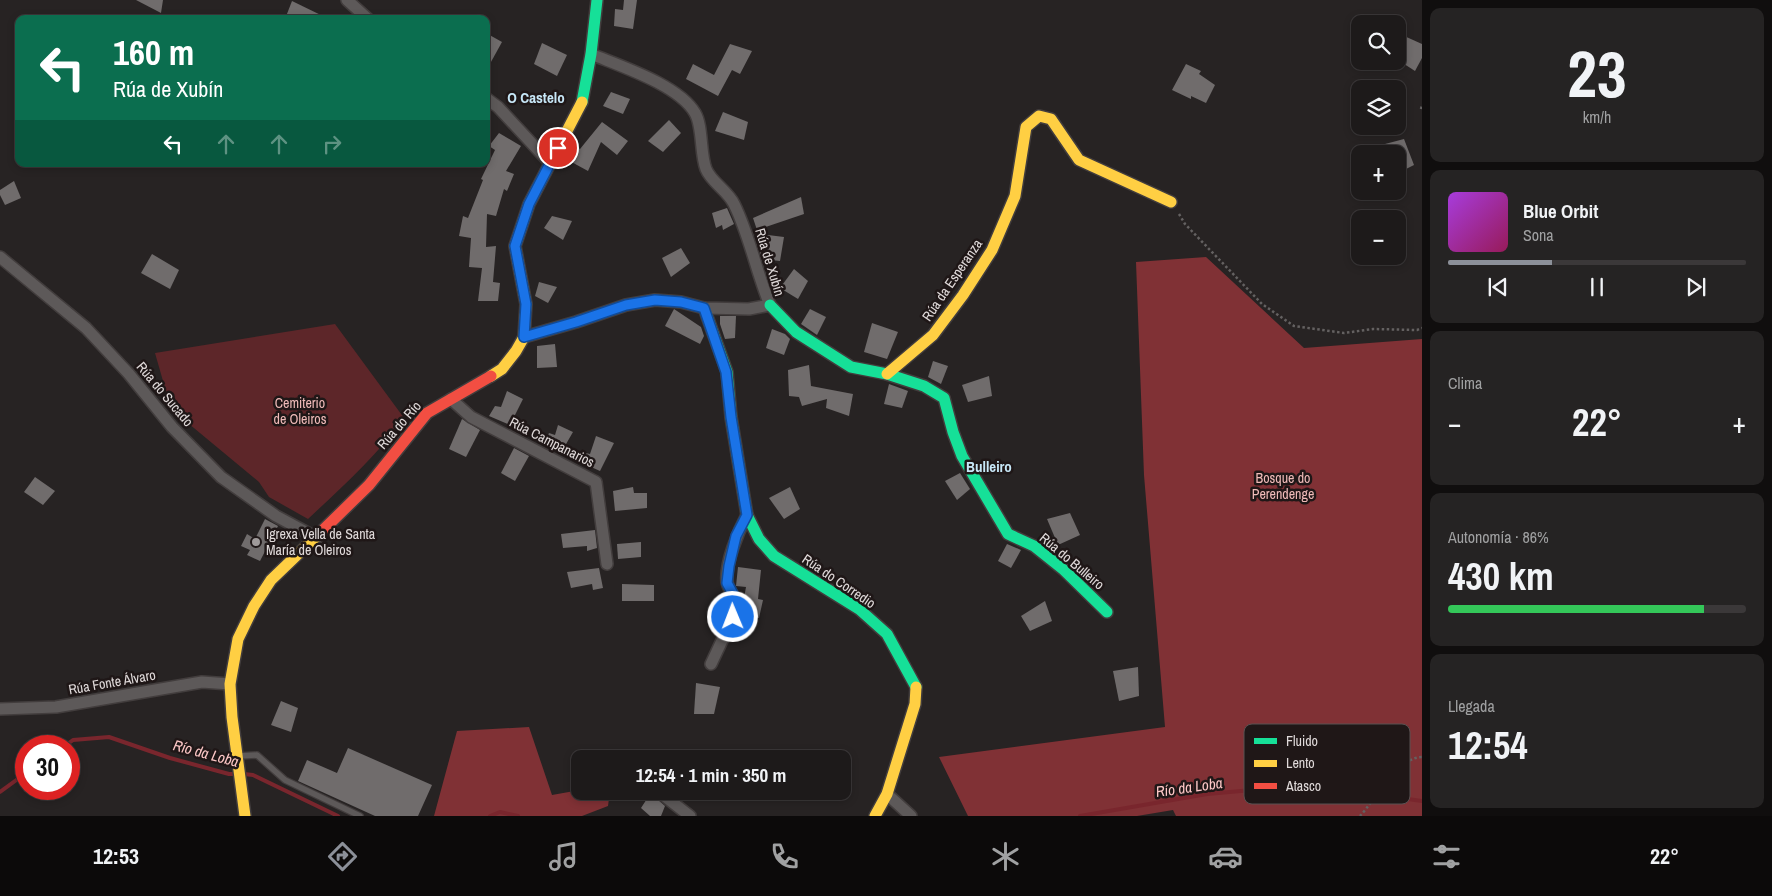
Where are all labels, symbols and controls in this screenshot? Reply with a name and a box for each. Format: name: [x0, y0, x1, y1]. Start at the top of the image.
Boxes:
map controls: [1351, 15, 1406, 265]
button: search: [1351, 15, 1406, 70]
text: 160 m: [113, 29, 194, 76]
text: 23: [1567, 30, 1627, 117]
icon: left: [30, 35, 95, 100]
text: Rúa de Xubín: [113, 74, 223, 104]
button: layers: [1351, 80, 1406, 135]
district label: O Castelo: [507, 87, 565, 108]
text: km/h: [1583, 106, 1611, 128]
pin: [537, 127, 579, 169]
icon: left: [159, 130, 187, 158]
icon: ahead: [212, 130, 240, 158]
icon: ahead: [265, 130, 293, 158]
icon: right: [318, 130, 346, 158]
icon: arrive: [544, 134, 572, 162]
button: +: [1351, 145, 1406, 200]
text: Blue Orbit: [1523, 198, 1598, 224]
button: −: [1351, 210, 1406, 265]
text: Sona: [1523, 224, 1554, 246]
street label: Rúa de Xubín: [751, 226, 789, 298]
street label: Rúa da Esperanza: [918, 235, 986, 324]
icon: previous: [1484, 273, 1512, 301]
icon: pause: [1583, 273, 1611, 301]
icon: next: [1682, 273, 1710, 301]
street label: Rúa do Sucado: [133, 358, 197, 430]
text: Clima: [1448, 372, 1482, 394]
park label: Cemiterio de Oleiros: [274, 394, 327, 428]
street label: Rúa do Río: [373, 397, 425, 453]
text: 22°: [1572, 397, 1622, 448]
text: −: [1448, 404, 1461, 442]
text: +: [1733, 404, 1746, 442]
street label: Rúa Campanarios: [506, 413, 598, 471]
district label: Bulleiro: [966, 456, 1012, 477]
park label: Bosque do Perendenge: [1252, 469, 1314, 503]
place label: Igrexa Vella de Santa María de Oleiros: [266, 525, 376, 559]
text: Autonomía · 86%: [1448, 526, 1549, 548]
street label: Rúa do Bulleiro: [1036, 529, 1108, 593]
marker: Igrexa Vella de Santa María de Oleiros: [250, 536, 262, 548]
street label: Rúa do Corredio: [799, 550, 879, 612]
text: 430 km: [1448, 551, 1554, 602]
position arrow: [706, 590, 758, 642]
street label: Rúa Fonte Álvaro: [67, 665, 157, 699]
text: Llegada: [1448, 695, 1495, 717]
text: 12:54: [1448, 720, 1528, 771]
legend: [1244, 724, 1410, 804]
text: Fluido: [1286, 732, 1318, 750]
water label: Río da Loba: [171, 734, 241, 772]
speed limit sign: 30: [15, 735, 80, 800]
text: Lento: [1286, 754, 1315, 772]
text: 12:54 · 1 min · 350 m: [636, 762, 786, 788]
water label: Río da Loba: [1154, 772, 1224, 802]
text: Atasco: [1285, 777, 1321, 795]
icon: directions: [325, 839, 360, 874]
icon: music: [546, 839, 581, 874]
icon: phone: [767, 839, 802, 874]
icon: climate: [988, 839, 1023, 874]
icon: car: [1208, 839, 1243, 874]
icon: filters: [1429, 839, 1464, 874]
text: 12:53: [93, 841, 139, 871]
text: 22°: [1650, 841, 1679, 871]

